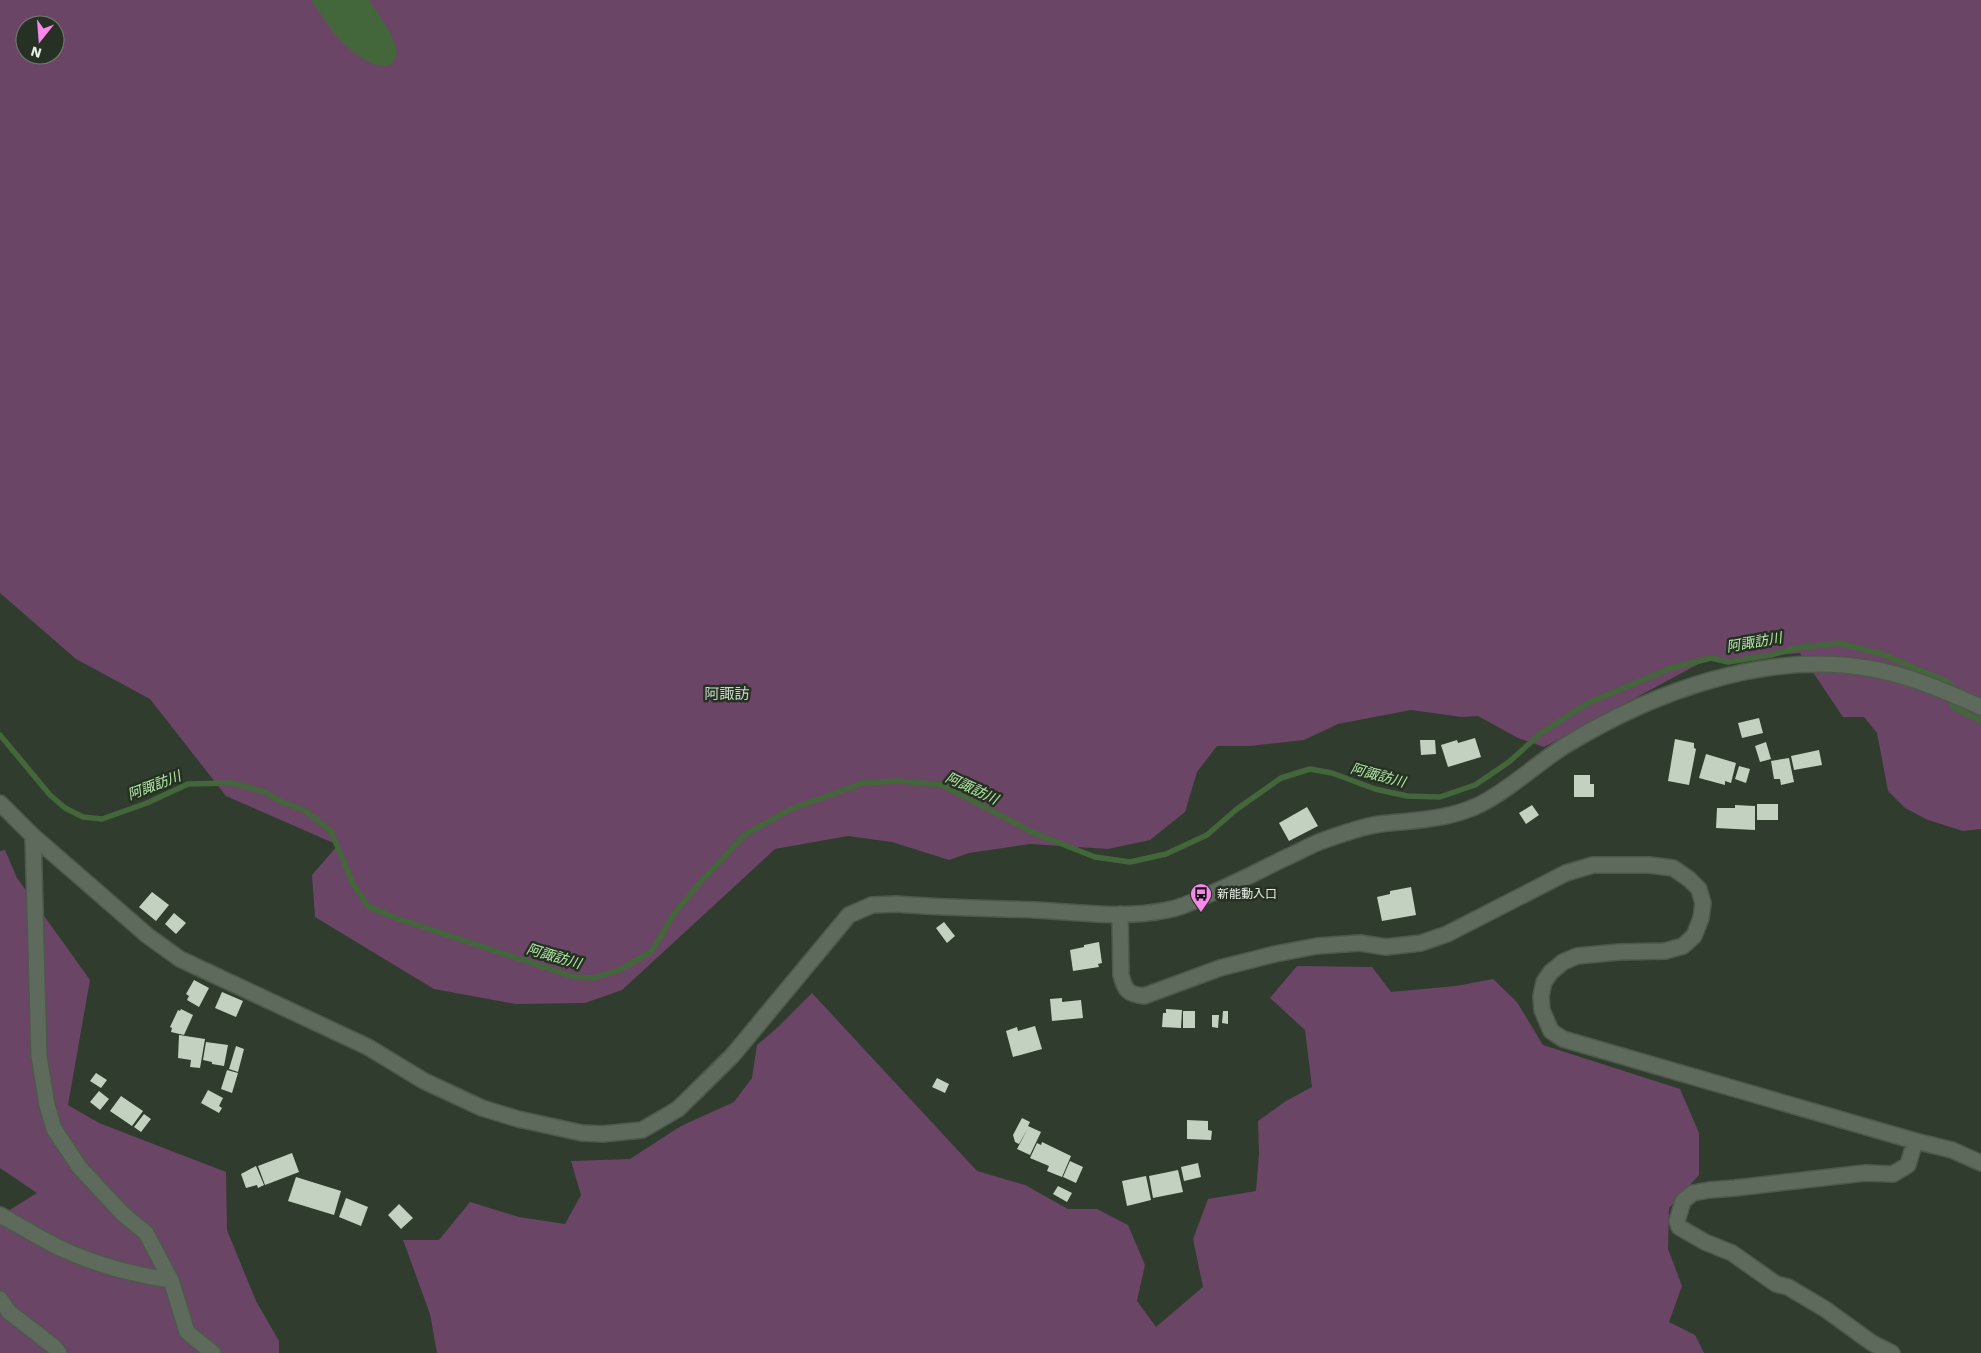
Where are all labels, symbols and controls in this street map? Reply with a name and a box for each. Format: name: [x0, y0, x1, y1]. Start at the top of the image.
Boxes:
north arrow: [15, 15, 65, 65]
text: N: [29, 43, 43, 62]
water label: 阿諏訪川: [1725, 629, 1785, 655]
district label: 阿諏訪: [704, 685, 750, 703]
water label: 阿諏訪川: [1349, 760, 1409, 790]
water label: 阿諏訪川: [125, 767, 185, 803]
water label: 阿諏訪川: [943, 769, 1003, 808]
bus stop icon: 新能動入口: [1189, 882, 1213, 913]
place label: 新能動入口: [1217, 887, 1277, 901]
water label: 阿諏訪川: [525, 941, 585, 972]

